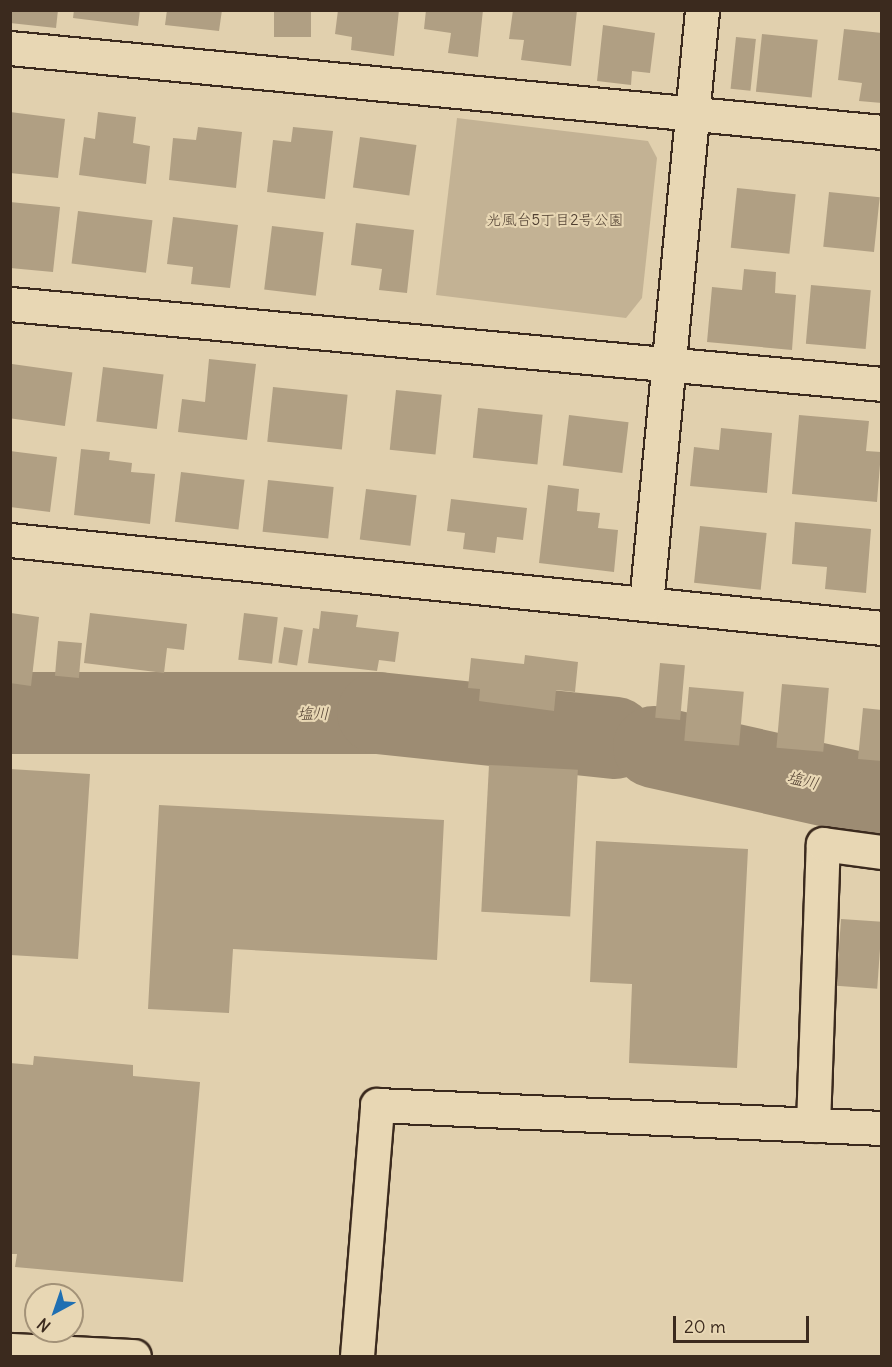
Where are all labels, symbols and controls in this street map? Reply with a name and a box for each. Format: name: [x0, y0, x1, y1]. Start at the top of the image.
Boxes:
park label: 光風台5丁目2号公園: [487, 211, 623, 229]
water label: 塩川: [297, 703, 329, 723]
water label: 塩川: [785, 767, 821, 793]
north arrow: [24, 1283, 84, 1343]
scale bar: [676, 1304, 812, 1342]
text: N: [33, 1314, 54, 1336]
text: 20 m: [684, 1315, 726, 1338]

